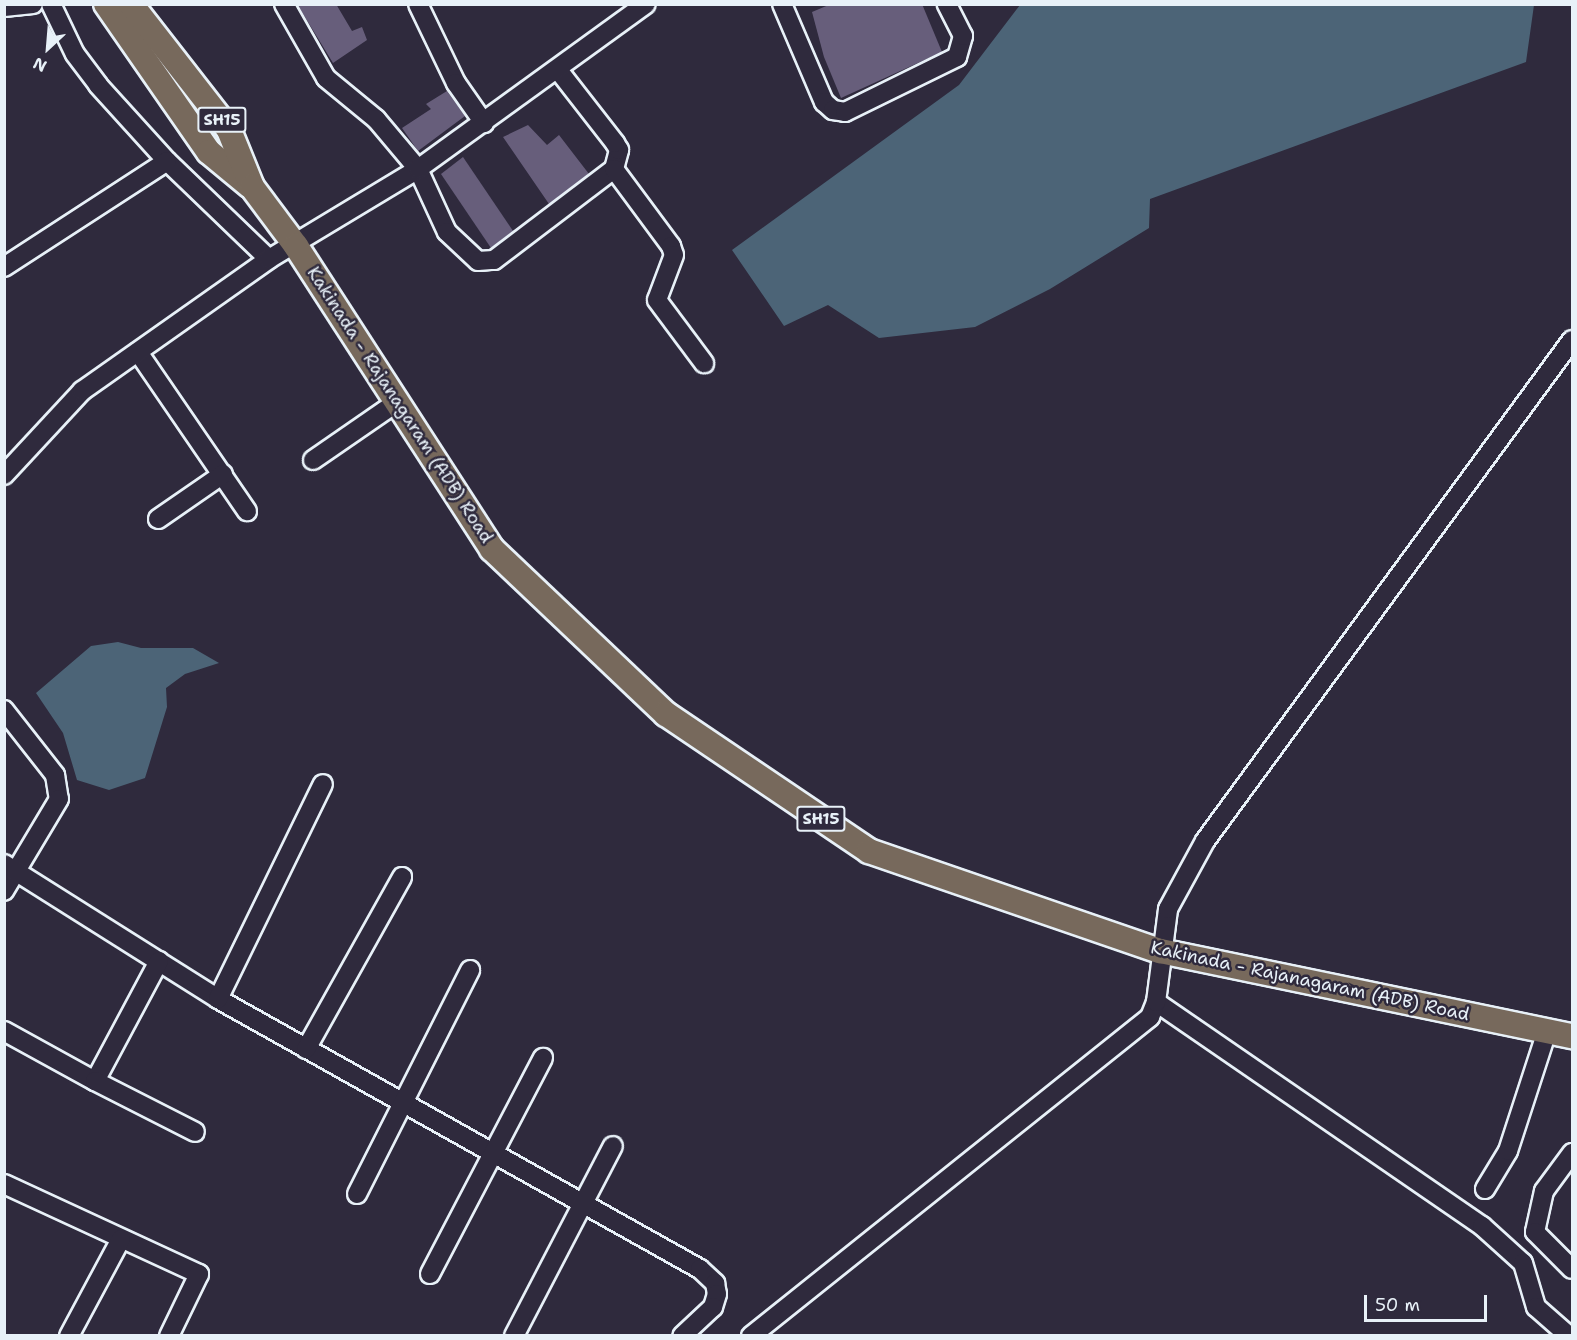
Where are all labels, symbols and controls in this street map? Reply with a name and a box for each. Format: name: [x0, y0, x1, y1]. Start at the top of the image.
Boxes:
north arrow: [18, 18, 78, 78]
text: N: [30, 52, 50, 77]
road number: SH15: [196, 107, 248, 133]
street label: Kakinada - Rajanagaram (ADB) Road: [302, 263, 498, 547]
road number: SH15: [796, 806, 846, 832]
street label: Kakinada - Rajanagaram (ADB) Road: [1149, 937, 1471, 1025]
scale bar: [1367, 1283, 1490, 1321]
text: 50 m: [1375, 1293, 1420, 1317]

